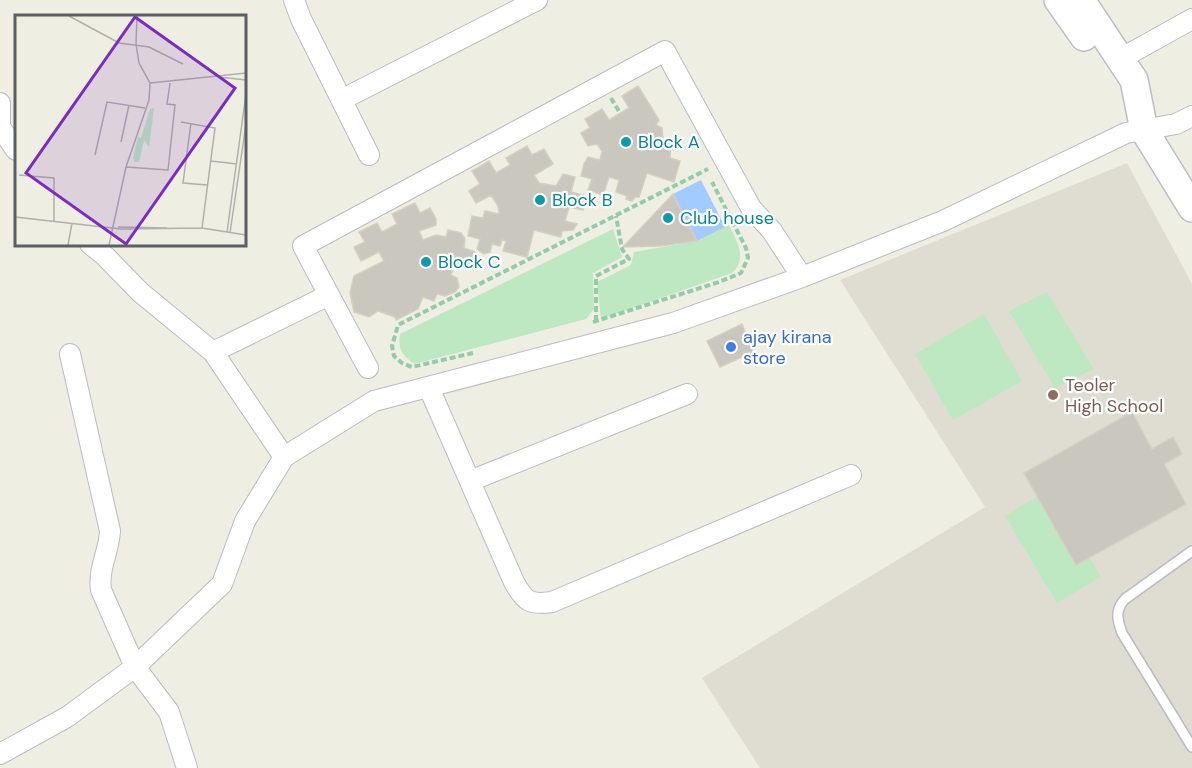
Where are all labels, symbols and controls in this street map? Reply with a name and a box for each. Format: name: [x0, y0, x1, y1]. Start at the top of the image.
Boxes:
inset map: [15, 15, 246, 246]
place label: Block A: [638, 130, 700, 154]
marker: Block A: [619, 135, 633, 149]
place label: Block B: [552, 188, 613, 212]
marker: Block B: [533, 193, 547, 207]
place label: Club house: [680, 206, 774, 230]
marker: Club house: [661, 211, 675, 225]
place label: Block C: [438, 250, 501, 274]
marker: Block C: [419, 255, 433, 269]
place label: ajay kirana store: [743, 325, 831, 370]
marker: ajay kirana store: [724, 340, 738, 354]
place label: Teoler High School: [1065, 373, 1163, 418]
marker: Teoler High School: [1046, 388, 1060, 402]

